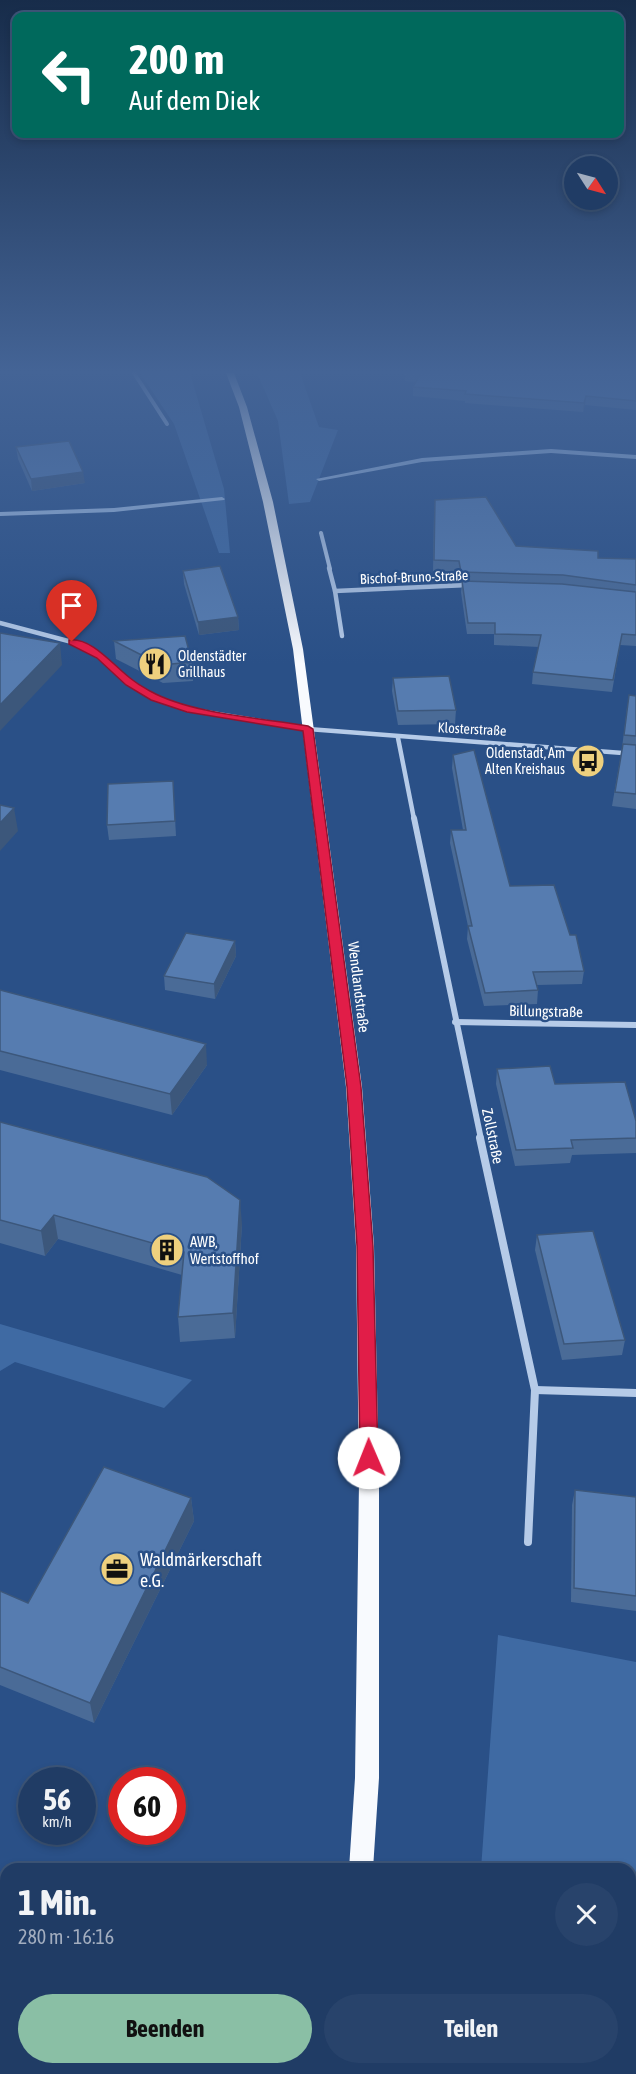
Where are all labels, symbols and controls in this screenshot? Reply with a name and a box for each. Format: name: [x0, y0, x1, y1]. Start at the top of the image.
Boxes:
text: 200 m: [129, 35, 224, 83]
icon: left: [30, 36, 108, 114]
text: Auf dem Diek: [129, 85, 260, 116]
north arrow: [564, 156, 618, 210]
map controls: [564, 156, 618, 210]
street label: Bischof-Bruno-Straße: [360, 567, 468, 587]
pin: [46, 580, 97, 642]
icon: arrive: [55, 589, 88, 622]
restaurant icon: Oldenstädter Grillhaus: [137, 646, 173, 682]
place label: Oldenstädter Grillhaus: [178, 648, 247, 680]
street label: Klosterstraße: [437, 719, 507, 739]
bus stop icon: Oldenstadt, Am Alten Kreishaus: [570, 743, 606, 779]
place label: Oldenstadt, Am Alten Kreishaus: [485, 745, 565, 777]
street label: Wendlandstraße: [345, 941, 373, 1034]
street label: Billungstraße: [509, 1002, 583, 1020]
street label: Zollstraße: [479, 1107, 507, 1165]
building icon: AWB, Wertstoffhof: [149, 1232, 185, 1268]
place label: AWB, Wertstoffhof: [190, 1233, 259, 1267]
position arrow: [337, 1426, 401, 1490]
place label: Waldmärkerschaft e.G.: [140, 1549, 262, 1591]
office icon: Waldmärkerschaft e.G.: [99, 1551, 135, 1587]
speed limit sign: 60: [108, 1767, 186, 1845]
text: 56: [43, 1782, 71, 1816]
text: km/h: [42, 1813, 72, 1830]
text: 1 Min.: [18, 1881, 96, 1923]
button: close: [555, 1883, 618, 1946]
text: 280 m · 16:16: [18, 1925, 114, 1948]
button: Beenden: [18, 1994, 312, 2063]
button: Teilen: [324, 1994, 618, 2063]

